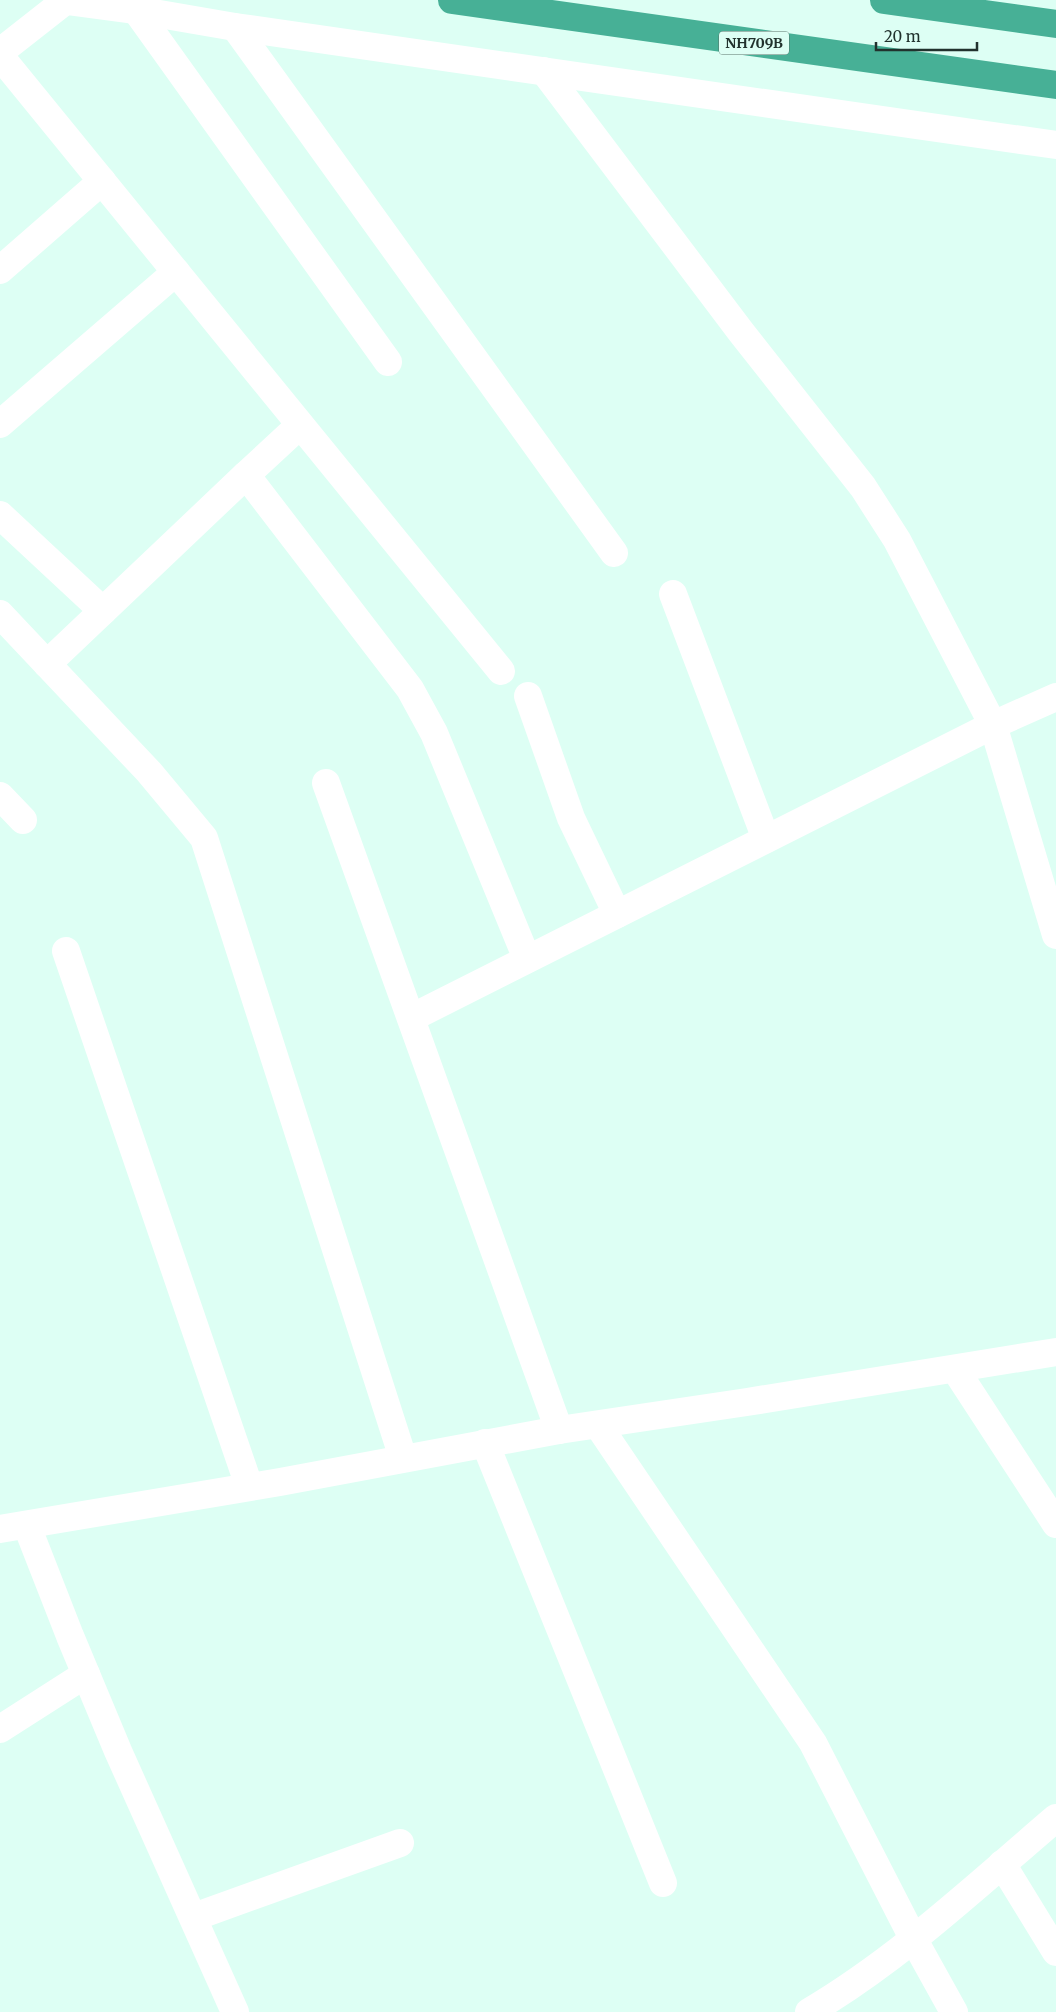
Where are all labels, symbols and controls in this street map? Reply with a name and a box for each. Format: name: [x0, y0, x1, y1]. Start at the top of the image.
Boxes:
scale bar: [876, 20, 977, 52]
text: 20 m: [884, 27, 921, 46]
road number: NH709B: [719, 32, 789, 54]

